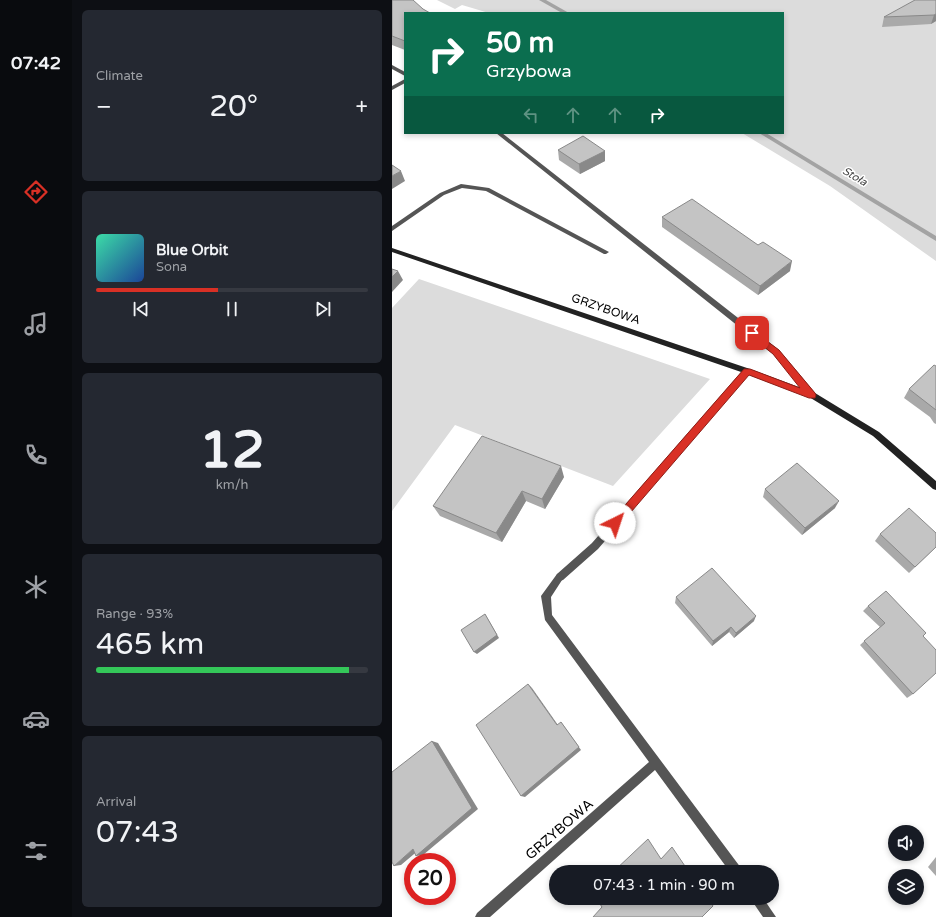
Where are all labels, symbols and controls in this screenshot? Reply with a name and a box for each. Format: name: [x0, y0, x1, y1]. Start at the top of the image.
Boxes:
text: 50 m: [486, 26, 554, 60]
icon: right: [420, 28, 472, 80]
text: 07:42: [11, 52, 61, 74]
text: Grzybowa: [486, 60, 572, 82]
text: Climate: [96, 68, 143, 84]
text: 20°: [209, 88, 258, 125]
text: −: [96, 94, 112, 120]
text: +: [356, 94, 368, 120]
icon: left: [520, 104, 542, 126]
icon: ahead: [562, 104, 584, 126]
icon: ahead: [604, 104, 626, 126]
icon: right: [646, 104, 668, 126]
water label: Stoła: [840, 164, 870, 189]
icon: directions: [22, 178, 50, 206]
text: Blue Orbit: [156, 241, 228, 259]
text: Sona: [156, 259, 187, 275]
street label: GRZYBOWA: [570, 291, 642, 327]
icon: previous: [130, 298, 152, 320]
icon: pause: [221, 298, 243, 320]
icon: next: [312, 298, 334, 320]
icon: music: [22, 310, 50, 338]
pin: [735, 316, 769, 350]
icon: arrive: [741, 322, 763, 344]
text: 12: [199, 419, 265, 482]
icon: phone: [22, 441, 50, 469]
text: km/h: [216, 477, 248, 493]
position arrow: [594, 502, 636, 544]
icon: climate: [22, 573, 50, 601]
text: Range · 93%: [96, 606, 173, 622]
text: 465 km: [96, 626, 204, 663]
icon: car: [22, 705, 50, 733]
text: Arrival: [96, 794, 136, 810]
street label: GRZYBOWA: [522, 795, 597, 863]
text: 07:43: [96, 814, 179, 851]
map controls: [888, 825, 924, 905]
button: sound: [888, 825, 924, 861]
icon: filters: [22, 837, 50, 865]
speed limit sign: 20: [404, 853, 456, 905]
button: layers: [888, 869, 924, 905]
text: 07:43 · 1 min · 90 m: [593, 876, 735, 894]

